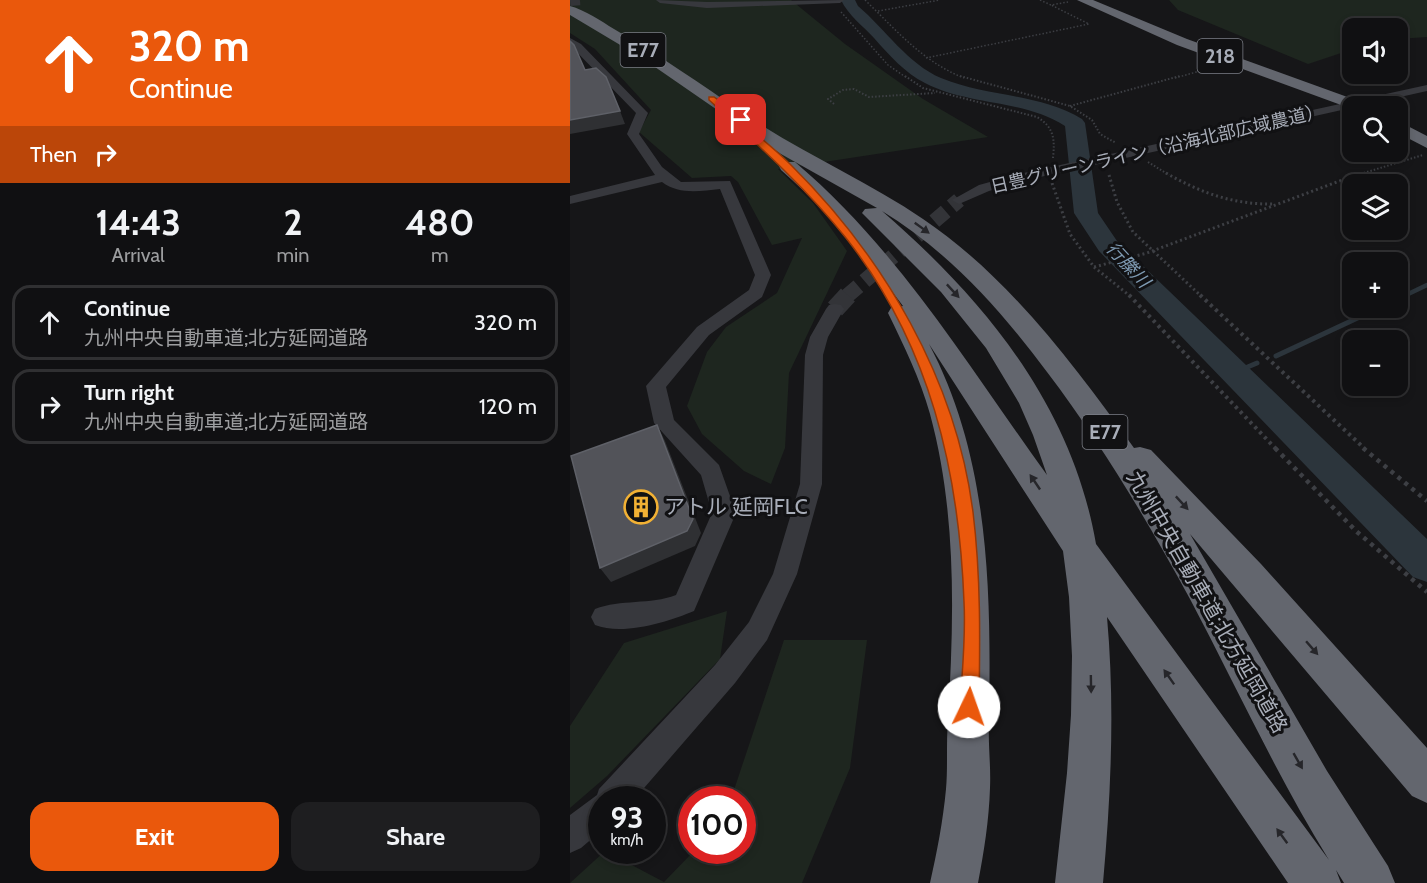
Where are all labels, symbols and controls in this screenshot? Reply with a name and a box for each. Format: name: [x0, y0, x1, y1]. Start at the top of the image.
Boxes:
map controls: [1342, 18, 1408, 396]
button: sound: [1342, 18, 1408, 84]
text: 320 m: [129, 20, 249, 72]
icon: ahead: [30, 24, 108, 102]
road number: E77: [620, 33, 666, 67]
road number: 218: [1198, 39, 1242, 73]
text: Continue: [129, 72, 233, 105]
pin: [715, 94, 766, 145]
button: search: [1342, 96, 1408, 162]
street label: 日豊グリーンライン（沿海北部広域農道）: [988, 100, 1326, 198]
icon: arrive: [724, 103, 757, 136]
icon: right: [89, 138, 122, 171]
text: Then: [30, 141, 77, 168]
button: layers: [1342, 174, 1408, 240]
text: 14:43: [96, 200, 181, 244]
text: 2: [283, 200, 302, 244]
text: 480: [405, 200, 474, 244]
one-way arrow: [913, 222, 929, 234]
water label: 行縢川: [1102, 238, 1156, 294]
text: Arrival: [112, 243, 165, 267]
text: min: [276, 243, 309, 267]
text: m: [431, 243, 448, 267]
button: +: [1342, 252, 1408, 318]
one-way arrow: [946, 284, 960, 299]
text: Continue: [84, 295, 170, 322]
icon: ahead: [33, 306, 66, 339]
text: 320 m: [474, 309, 537, 336]
text: 九州中央自動車道;北方延岡道路: [84, 326, 368, 350]
button: −: [1342, 330, 1408, 396]
text: Turn right: [84, 379, 174, 406]
icon: right: [33, 390, 66, 423]
text: 120 m: [479, 393, 537, 420]
text: 九州中央自動車道;北方延岡道路: [84, 410, 368, 434]
road number: E77: [1082, 415, 1128, 449]
street label: 九州中央自動車道;北方延岡道路: [1122, 466, 1293, 737]
one-way arrow: [1030, 474, 1041, 490]
building icon: アトル 延岡FLC: [623, 489, 659, 525]
place label: アトル 延岡FLC: [664, 494, 808, 519]
one-way arrow: [1175, 495, 1188, 510]
one-way arrow: [1305, 640, 1318, 655]
one-way arrow: [1163, 670, 1175, 686]
one-way arrow: [1086, 674, 1095, 693]
position arrow: [937, 675, 1001, 739]
one-way arrow: [1293, 753, 1303, 770]
speed limit sign: 100: [678, 786, 756, 864]
text: 93: [610, 799, 644, 836]
button: Exit: [30, 802, 279, 871]
button: Share: [291, 802, 540, 871]
one-way arrow: [1277, 828, 1289, 843]
text: km/h: [611, 831, 643, 849]

